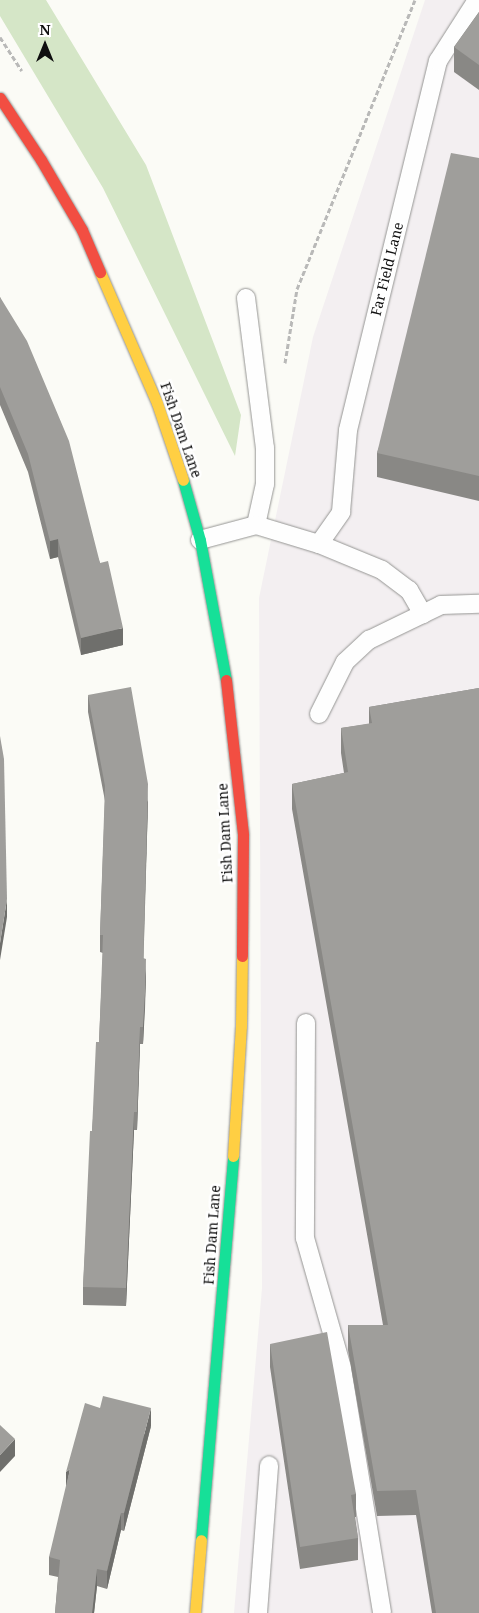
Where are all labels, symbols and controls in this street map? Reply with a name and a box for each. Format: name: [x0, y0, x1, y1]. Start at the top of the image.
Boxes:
north arrow: [20, 20, 70, 70]
text: N: [39, 20, 51, 39]
street label: Far Field Lane: [367, 221, 407, 317]
street label: Fish Dam Lane: [157, 380, 205, 480]
street label: Fish Dam Lane: [214, 783, 236, 883]
street label: Fish Dam Lane: [200, 1185, 224, 1285]

